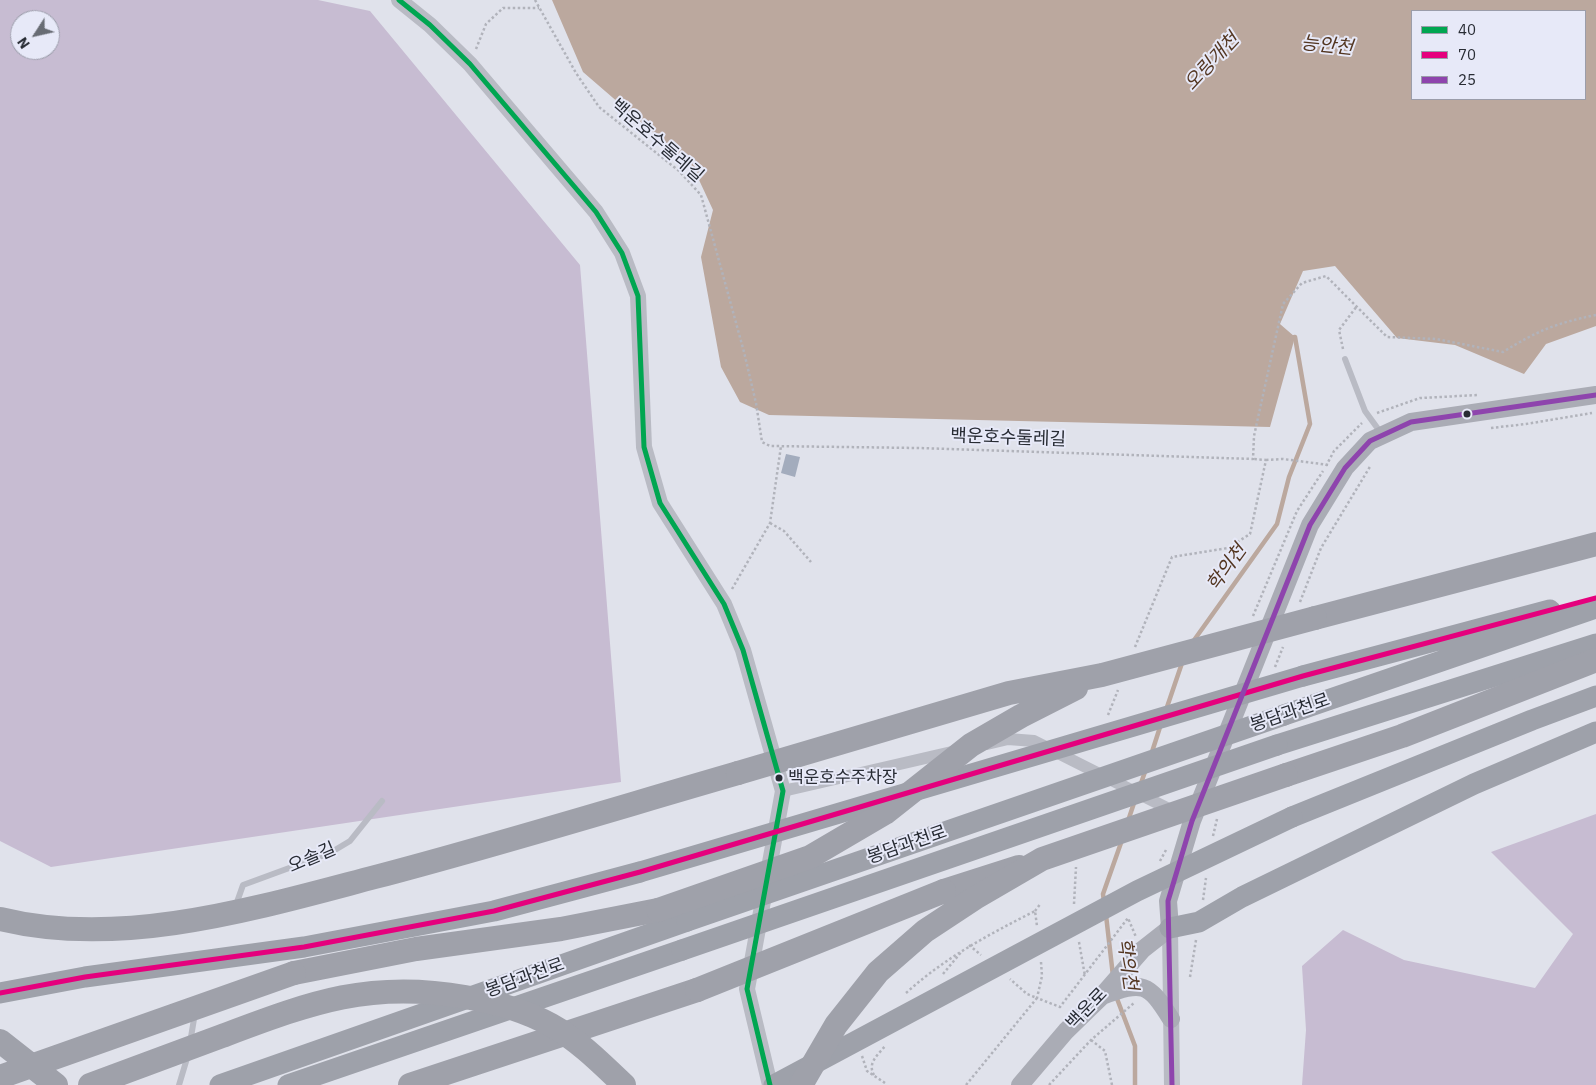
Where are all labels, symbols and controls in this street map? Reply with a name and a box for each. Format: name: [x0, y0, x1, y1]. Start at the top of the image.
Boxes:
north arrow: [10, 10, 60, 60]
legend: [1411, 10, 1586, 100]
text: 40: [1458, 20, 1476, 39]
water label: 오링개천: [1180, 29, 1244, 95]
water label: 능안천: [1300, 32, 1354, 60]
text: N: [13, 34, 34, 52]
text: 70: [1458, 45, 1476, 64]
text: 25: [1458, 70, 1476, 89]
street label: 백운호수둘레길: [606, 95, 708, 187]
unlabelled marker: [1462, 409, 1472, 419]
street label: 백운호수둘레길: [950, 425, 1066, 451]
water label: 학의천: [1202, 540, 1252, 596]
street label: 봉담과천로: [1247, 689, 1333, 737]
place label: 백운호수주차장: [788, 768, 897, 788]
marker: 백운호수주차장: [774, 773, 784, 783]
street label: 봉담과천로: [864, 821, 950, 869]
street label: 오솔길: [285, 838, 339, 878]
water label: 학의천: [1112, 936, 1142, 992]
street label: 봉담과천로: [482, 954, 568, 1002]
street label: 백운로: [1062, 984, 1112, 1034]

